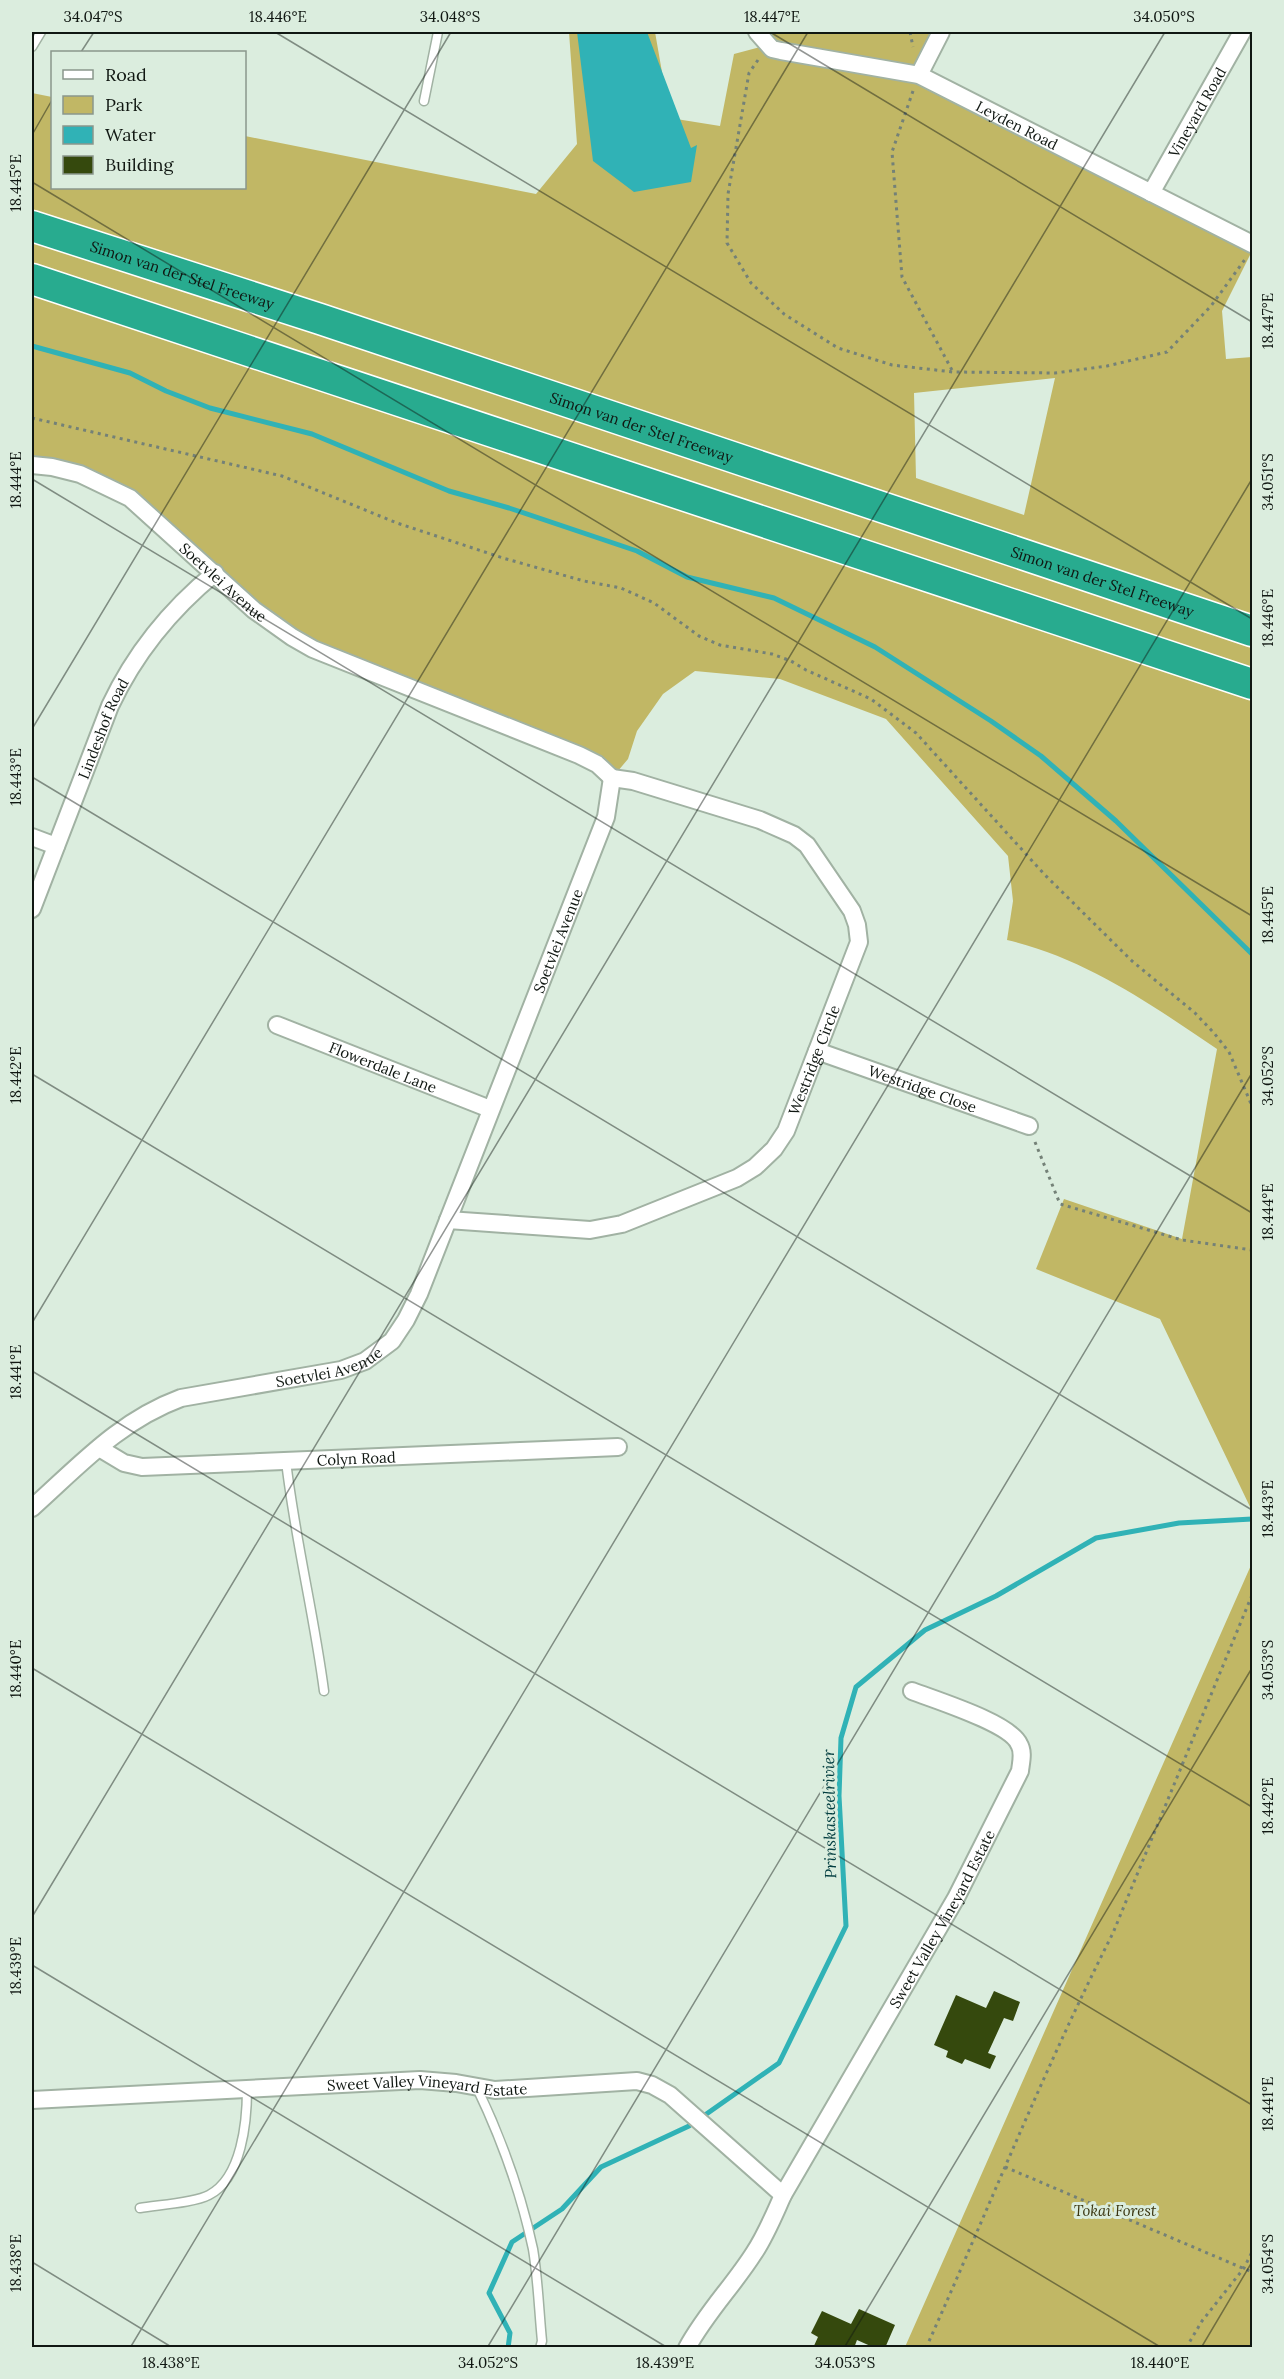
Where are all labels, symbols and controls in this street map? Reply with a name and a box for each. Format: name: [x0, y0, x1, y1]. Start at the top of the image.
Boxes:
text: 34.047°S: [64, 7, 122, 26]
text: 18.446°E: [249, 7, 307, 26]
text: 34.048°S: [420, 7, 480, 26]
text: 18.447°E: [744, 7, 800, 26]
text: 34.050°S: [1133, 7, 1195, 26]
legend: [51, 51, 246, 189]
text: Road: [105, 63, 147, 86]
street label: Vineyard Road: [1163, 63, 1230, 161]
text: Park: [105, 93, 143, 116]
street label: Leyden Road: [973, 96, 1061, 154]
text: Water: [105, 123, 156, 146]
text: Building: [105, 153, 175, 176]
text: 18.445°E: [6, 154, 25, 212]
street label: Simon van der Stel Freeway: [88, 236, 277, 313]
text: 18.447°E: [1258, 293, 1277, 349]
street label: Simon van der Stel Freeway: [548, 387, 736, 466]
text: 18.444°E: [6, 451, 25, 509]
text: 34.051°S: [1258, 453, 1277, 511]
street label: Soetvlei Avenue: [176, 538, 271, 626]
street label: Simon van der Stel Freeway: [1009, 541, 1197, 621]
text: 18.446°E: [1258, 589, 1277, 647]
street label: Lindeshof Road: [73, 674, 132, 782]
text: 18.443°E: [6, 748, 25, 806]
street label: Soetvlei Avenue: [529, 886, 586, 996]
text: 18.445°E: [1258, 886, 1277, 944]
street label: Westridge Circle: [784, 1002, 843, 1118]
street label: Flowerdale Lane: [326, 1037, 440, 1097]
text: 18.442°E: [6, 1046, 25, 1104]
text: 34.052°S: [1258, 1046, 1277, 1106]
street label: Westridge Close: [866, 1060, 979, 1116]
text: 18.444°E: [1258, 1183, 1277, 1241]
street label: Soetvlei Avenue: [274, 1342, 386, 1391]
text: 18.441°E: [6, 1345, 25, 1399]
street label: Colyn Road: [316, 1447, 396, 1469]
text: 18.443°E: [1258, 1480, 1277, 1538]
text: 18.440°E: [6, 1640, 25, 1698]
text: 34.053°S: [1258, 1640, 1277, 1700]
water label: Prinskasteelrivier: [818, 1749, 840, 1879]
text: 18.442°E: [1258, 1777, 1277, 1835]
street label: Sweet Valley Vineyard Estate: [885, 1826, 999, 2011]
text: 18.439°E: [6, 1937, 25, 1995]
street label: Sweet Valley Vineyard Estate: [327, 2070, 528, 2100]
text: 18.441°E: [1258, 2077, 1277, 2131]
park label: Tokai Forest: [1074, 2201, 1157, 2220]
text: 18.438°E: [6, 2234, 25, 2292]
text: 34.054°S: [1258, 2234, 1277, 2294]
text: 18.438°E: [142, 2353, 200, 2372]
text: 34.052°S: [458, 2353, 518, 2372]
text: 18.439°E: [636, 2353, 694, 2372]
text: 34.053°S: [815, 2353, 875, 2372]
text: 18.440°E: [1131, 2353, 1189, 2372]

